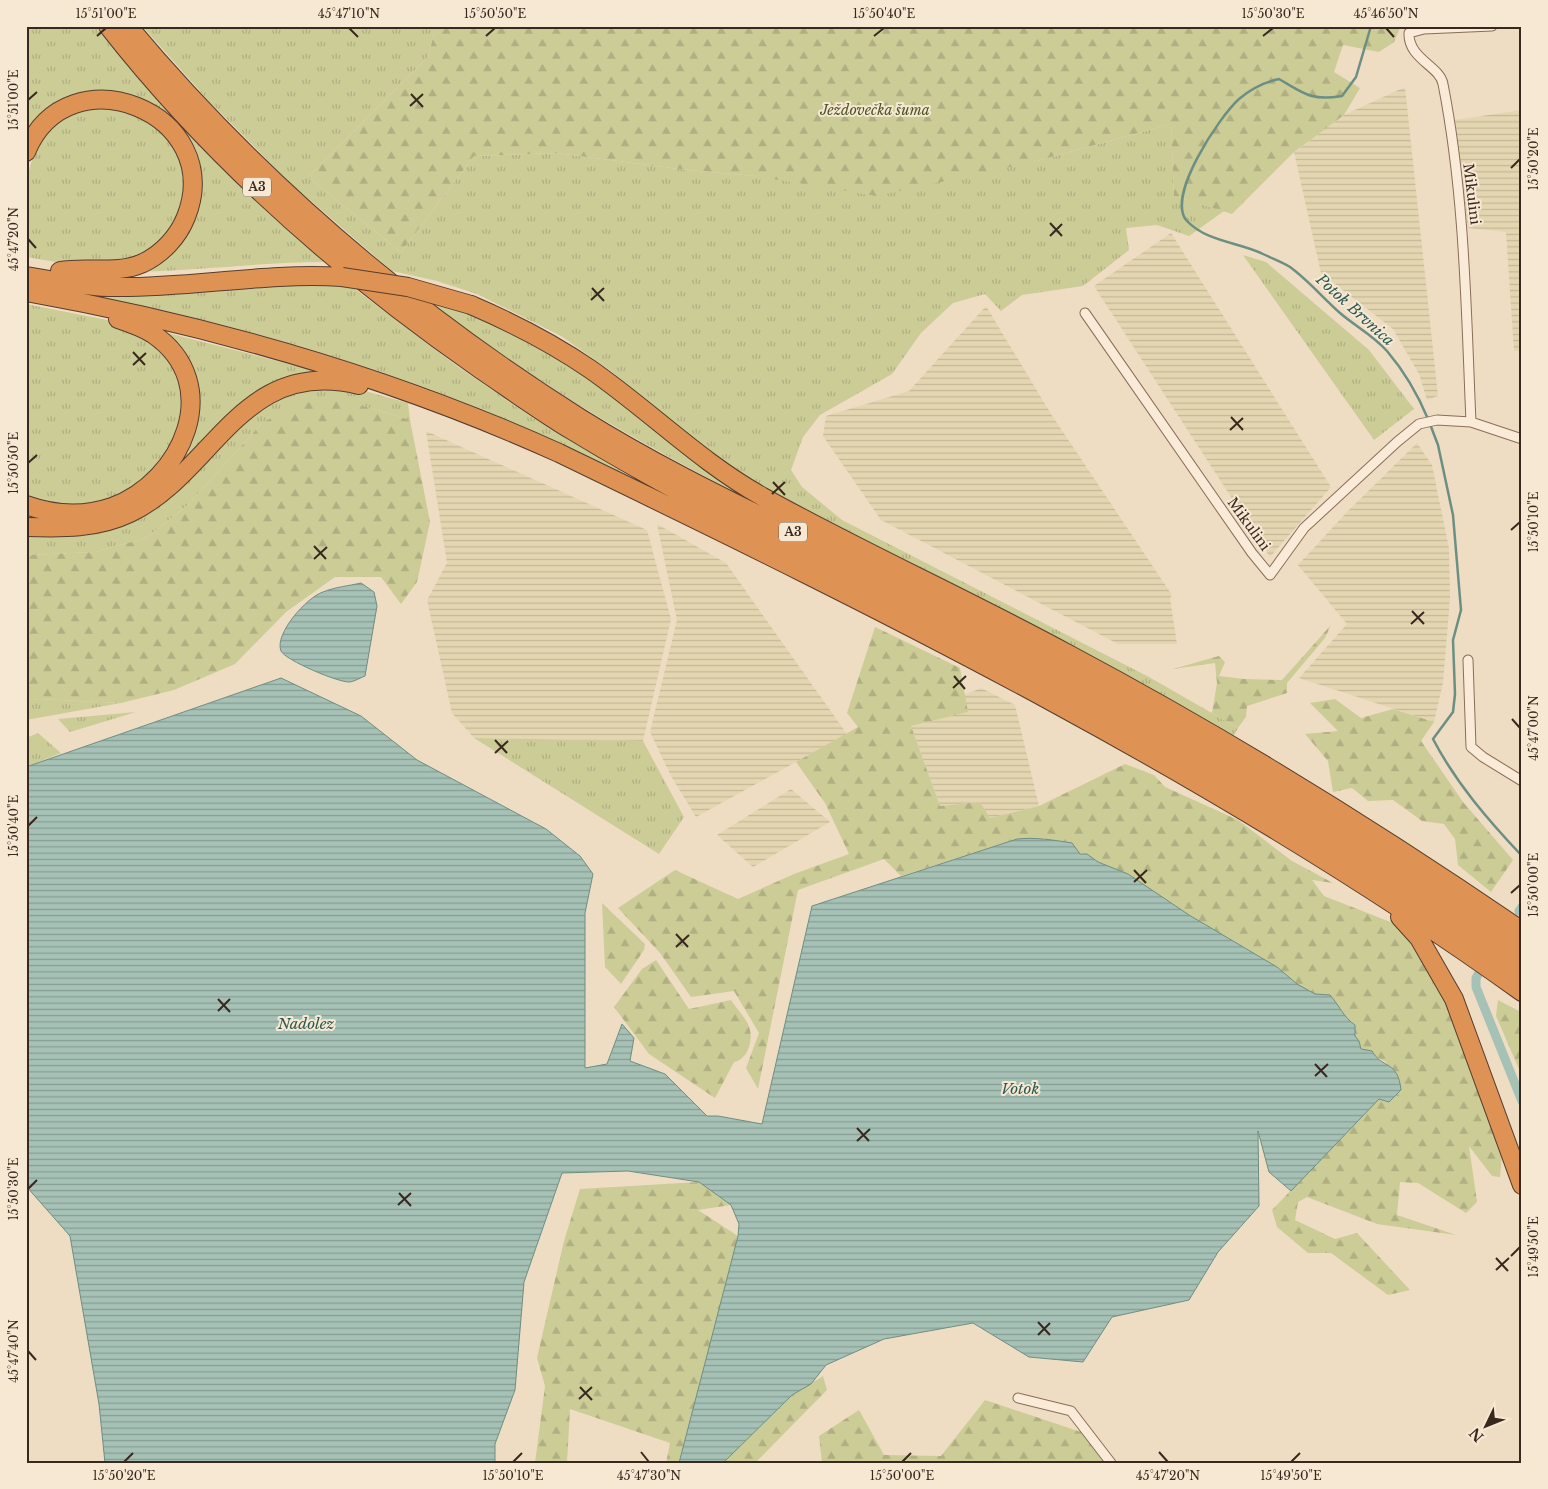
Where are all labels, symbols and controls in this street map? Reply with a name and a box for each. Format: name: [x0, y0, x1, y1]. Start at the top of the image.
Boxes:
text: 15°51'00"E: [75, 6, 137, 21]
text: 45°47'10"N: [318, 6, 380, 21]
text: 15°50'50"E: [464, 6, 526, 21]
text: 15°50'40"E: [853, 6, 915, 21]
text: 15°50'30"E: [1241, 6, 1305, 21]
text: 45°46'50"N: [1353, 6, 1419, 21]
text: 15°51'00"E: [6, 69, 21, 131]
park label: Ježdovečka šuma: [819, 101, 930, 119]
text: 15°50'20"E: [1526, 127, 1541, 191]
street label: Mikulini: [1459, 162, 1485, 226]
road number: A3: [243, 178, 271, 196]
text: 45°47'20"N: [6, 207, 21, 271]
water label: Potok Brvnica: [1311, 269, 1398, 350]
text: 15°50'50"E: [6, 432, 21, 494]
text: 15°50'10"E: [1526, 491, 1541, 553]
street label: Mikulini: [1224, 494, 1275, 554]
road number: A3: [779, 522, 807, 542]
text: 45°47'00"N: [1526, 695, 1541, 761]
text: 15°50'40"E: [6, 795, 21, 857]
text: 15°50'00"E: [1526, 853, 1541, 917]
water label: Nadolez: [277, 1014, 335, 1033]
water label: Votok: [1001, 1079, 1039, 1098]
text: 15°50'30"E: [6, 1157, 21, 1221]
text: 15°49'50"E: [1526, 1216, 1541, 1278]
text: 45°47'40"N: [6, 1319, 21, 1383]
north arrow: [1460, 1402, 1510, 1452]
text: N: [1465, 1424, 1488, 1446]
text: 15°50'20"E: [92, 1468, 156, 1483]
text: 15°50'10"E: [482, 1468, 544, 1483]
text: 45°47'30"N: [617, 1468, 681, 1483]
text: 15°50'00"E: [870, 1468, 934, 1483]
text: 45°47'20"N: [1136, 1468, 1200, 1483]
text: 15°49'50"E: [1260, 1468, 1322, 1483]

